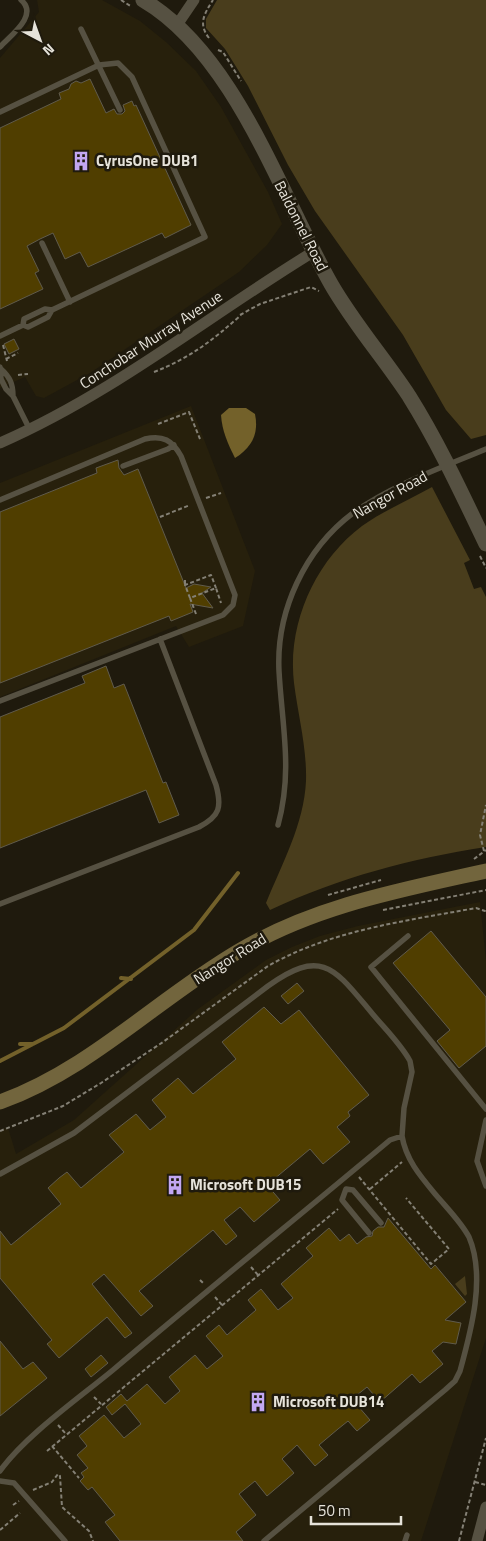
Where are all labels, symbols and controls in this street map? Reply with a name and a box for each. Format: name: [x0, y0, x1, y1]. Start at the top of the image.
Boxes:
north arrow: [15, 15, 65, 65]
text: N: [38, 39, 59, 61]
place label: CyrusOne DUB1: [96, 149, 198, 172]
building icon: CyrusOne DUB1: [70, 150, 92, 172]
street label: Baldonnel Road: [269, 176, 334, 275]
street label: Conchobar Murray Avenue: [75, 285, 227, 394]
street label: Nangor Road: [348, 465, 431, 525]
street label: Nangor Road: [189, 927, 271, 990]
place label: Microsoft DUB15: [190, 1173, 301, 1196]
building icon: Microsoft DUB15: [164, 1174, 186, 1196]
place label: Microsoft DUB14: [273, 1390, 384, 1413]
building icon: Microsoft DUB14: [247, 1391, 269, 1413]
scale bar: [311, 1494, 401, 1526]
text: 50 m: [318, 1499, 351, 1522]

